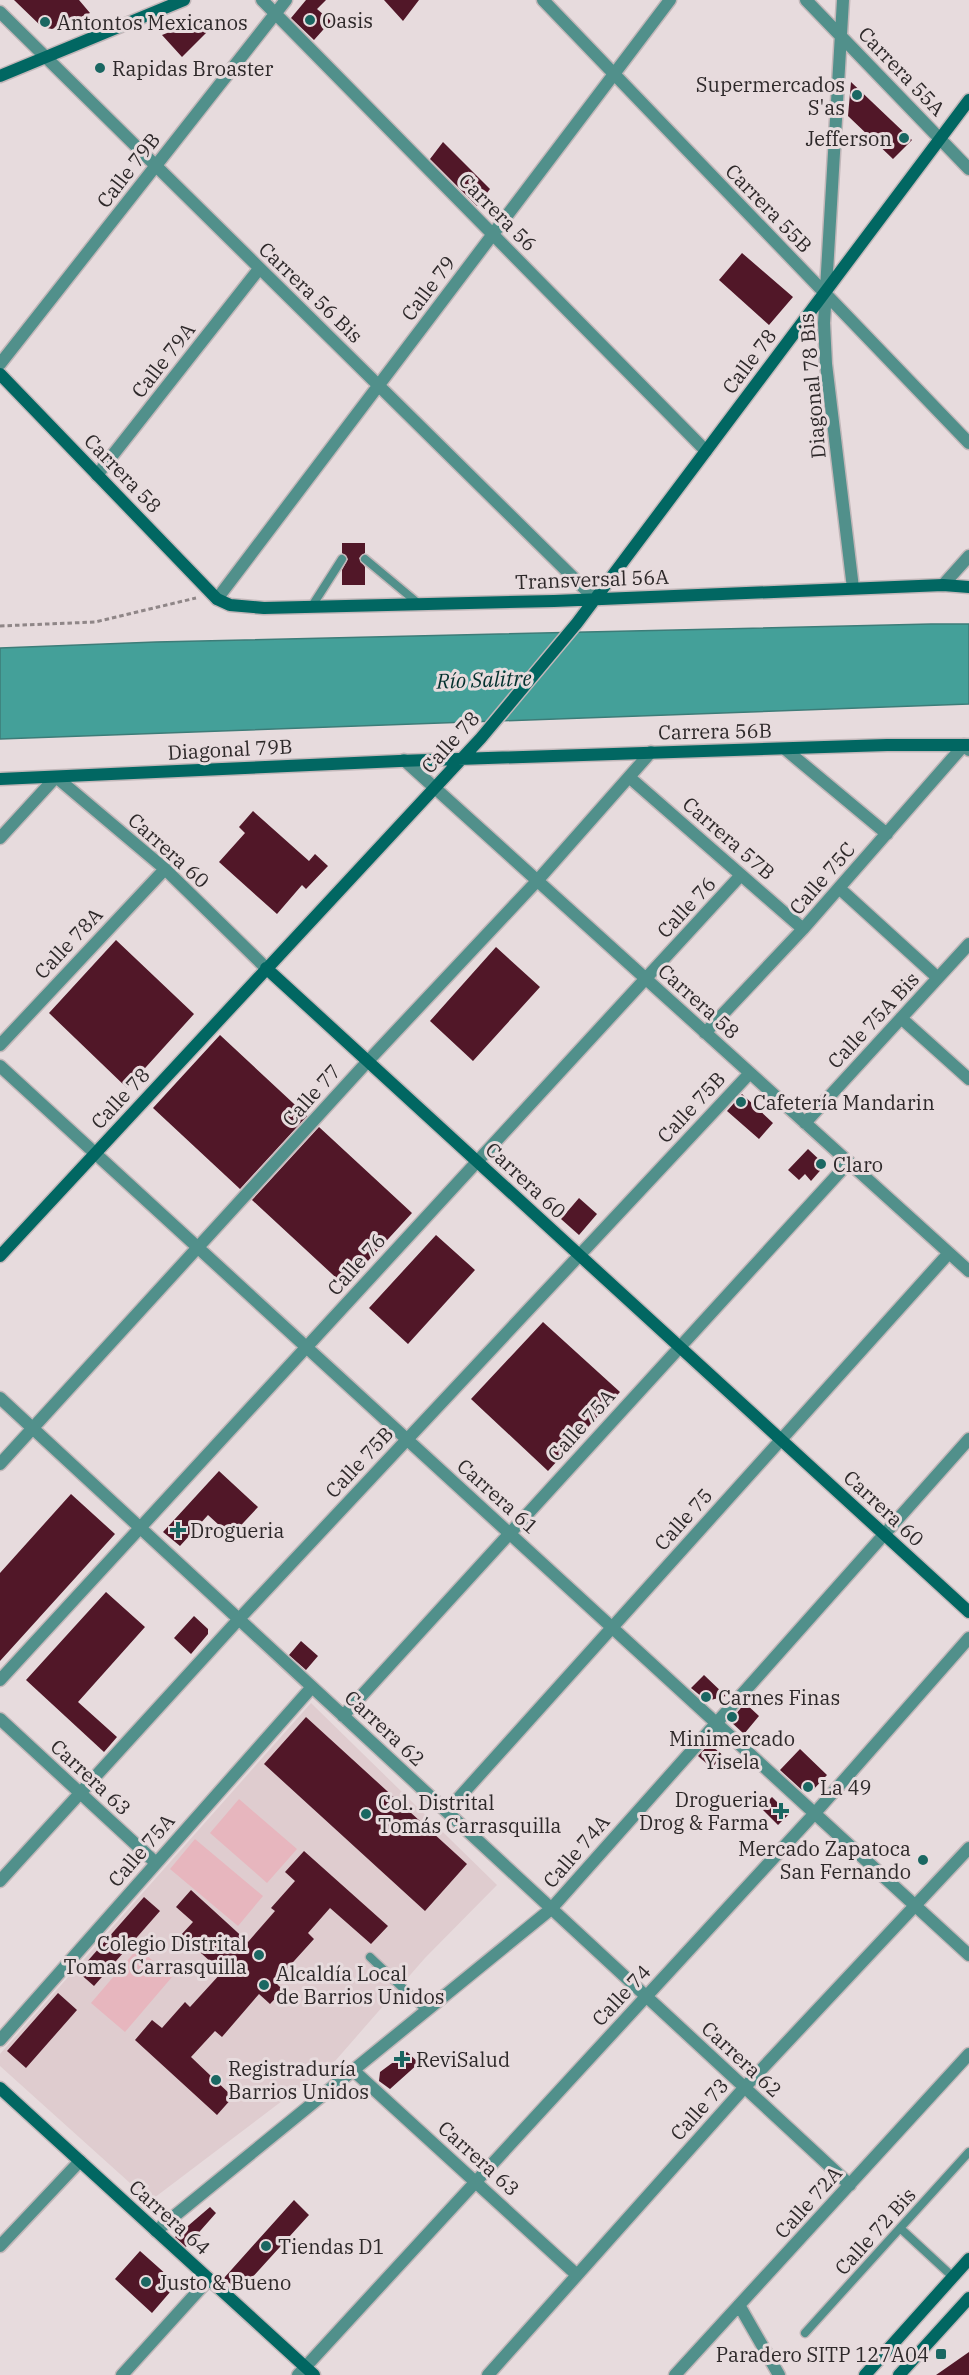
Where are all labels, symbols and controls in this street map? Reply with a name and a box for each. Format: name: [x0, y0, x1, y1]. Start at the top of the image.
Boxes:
place label: Oasis: [322, 7, 373, 34]
place label: Antontos Mexicanos: [57, 9, 248, 36]
marker: Oasis: [303, 13, 317, 27]
marker: Antontos Mexicanos: [38, 15, 52, 29]
street label: Carrera 55A: [853, 21, 952, 122]
place label: Rapidas Broaster: [112, 55, 273, 82]
marker: Rapidas Broaster: [93, 61, 107, 75]
place label: Supermercados S'as: [696, 71, 845, 121]
marker: Supermercados S'as: [850, 88, 864, 102]
place label: Jefferson: [805, 125, 892, 152]
street label: Calle 79B: [90, 127, 166, 213]
marker: Jefferson: [897, 131, 911, 145]
street label: Carrera 55B: [720, 158, 818, 258]
street label: Carrera 56: [453, 167, 543, 257]
street label: Carrera 56 Bis: [253, 236, 369, 348]
street label: Calle 79: [395, 250, 461, 326]
street label: Diagonal 78 Bis: [792, 312, 832, 460]
street label: Calle 79A: [125, 316, 201, 403]
street label: Calle 78: [716, 323, 782, 399]
street label: Carrera 58: [78, 427, 168, 519]
street label: Transversal 56A: [515, 563, 670, 595]
water label: Río Salitre: [435, 663, 533, 695]
street label: Calle 78: [415, 705, 485, 779]
street label: Carrera 56B: [658, 717, 772, 745]
street label: Diagonal 79B: [167, 732, 293, 766]
street label: Carrera 57B: [677, 790, 781, 886]
street label: Carrera 60: [123, 806, 215, 894]
street label: Calle 75C: [783, 836, 861, 920]
street label: Calle 76: [651, 870, 721, 944]
street label: Calle 78A: [28, 901, 108, 985]
street label: Carrera 58: [653, 957, 745, 1045]
street label: Calle 75A Bis: [821, 966, 925, 1074]
street label: Calle 77: [276, 1058, 346, 1132]
street label: Calle 78: [85, 1061, 155, 1135]
street label: Calle 75B: [651, 1065, 731, 1149]
place label: Cafetería Mandarin: [753, 1089, 935, 1116]
marker: Cafetería Mandarin: [734, 1095, 748, 1109]
street label: Carrera 60: [480, 1136, 572, 1224]
place label: Claro: [833, 1151, 883, 1178]
marker: Claro: [814, 1157, 828, 1171]
street label: Calle 76: [321, 1227, 391, 1301]
street label: Calle 75A: [541, 1383, 621, 1467]
street label: Calle 75B: [319, 1420, 399, 1504]
street label: Carrera 61: [452, 1452, 544, 1540]
street label: Carrera 60: [838, 1464, 930, 1552]
street label: Calle 75: [648, 1482, 718, 1556]
place label: Drogueria: [190, 1517, 284, 1544]
marker: Drogueria: [171, 1523, 185, 1537]
street label: Carrera 62: [339, 1684, 431, 1772]
place label: Carnes Finas: [718, 1684, 840, 1711]
marker: Carnes Finas: [699, 1690, 713, 1704]
marker: Minimercado Yisela: [725, 1710, 739, 1724]
place label: Minimercado Yisela: [669, 1725, 795, 1775]
street label: Carrera 63: [45, 1733, 137, 1821]
place label: La 49: [820, 1774, 871, 1801]
marker: La 49: [801, 1780, 815, 1794]
place label: Drogueria Drog & Farma: [639, 1786, 769, 1836]
place label: Col. Distrital Tomás Carrasquilla: [378, 1789, 562, 1839]
marker: Drogueria Drog & Farma: [774, 1804, 788, 1818]
street label: Calle 75A: [102, 1807, 180, 1892]
marker: Col. Distrital Tomás Carrasquilla: [359, 1807, 373, 1821]
street label: Calle 74A: [537, 1808, 615, 1893]
place label: Mercado Zapatoca San Fernando: [738, 1835, 911, 1885]
marker: Mercado Zapatoca San Fernando: [916, 1853, 930, 1867]
place label: Colegio Distrital Tomas Carrasquilla: [64, 1930, 247, 1980]
marker: Colegio Distrital Tomas Carrasquilla: [252, 1948, 266, 1962]
street label: Calle 74: [586, 1958, 656, 2032]
place label: Alcaldía Local de Barrios Unidos: [276, 1960, 445, 2010]
marker: Alcaldía Local de Barrios Unidos: [257, 1978, 271, 1992]
street label: Carrera 62: [696, 2015, 788, 2103]
place label: ReviSalud: [416, 2046, 510, 2073]
marker: ReviSalud: [393, 2050, 411, 2068]
place label: Registraduría Barrios Unidos: [228, 2055, 369, 2105]
street label: Calle 73: [664, 2072, 734, 2146]
marker: Registraduría Barrios Unidos: [209, 2073, 223, 2087]
street label: Carrera 63: [433, 2114, 525, 2202]
street label: Calle 72A: [768, 2160, 848, 2244]
street label: Carrera 64: [124, 2173, 216, 2261]
street label: Calle 72 Bis: [828, 2181, 922, 2281]
place label: Tiendas D1: [278, 2233, 384, 2260]
marker: Tiendas D1: [259, 2239, 273, 2253]
place label: Justo & Bueno: [158, 2269, 291, 2296]
marker: Justo & Bueno: [139, 2275, 153, 2289]
place label: Paradero SITP 127A04: [716, 2341, 929, 2368]
marker: Paradero SITP 127A04: [934, 2347, 948, 2361]

